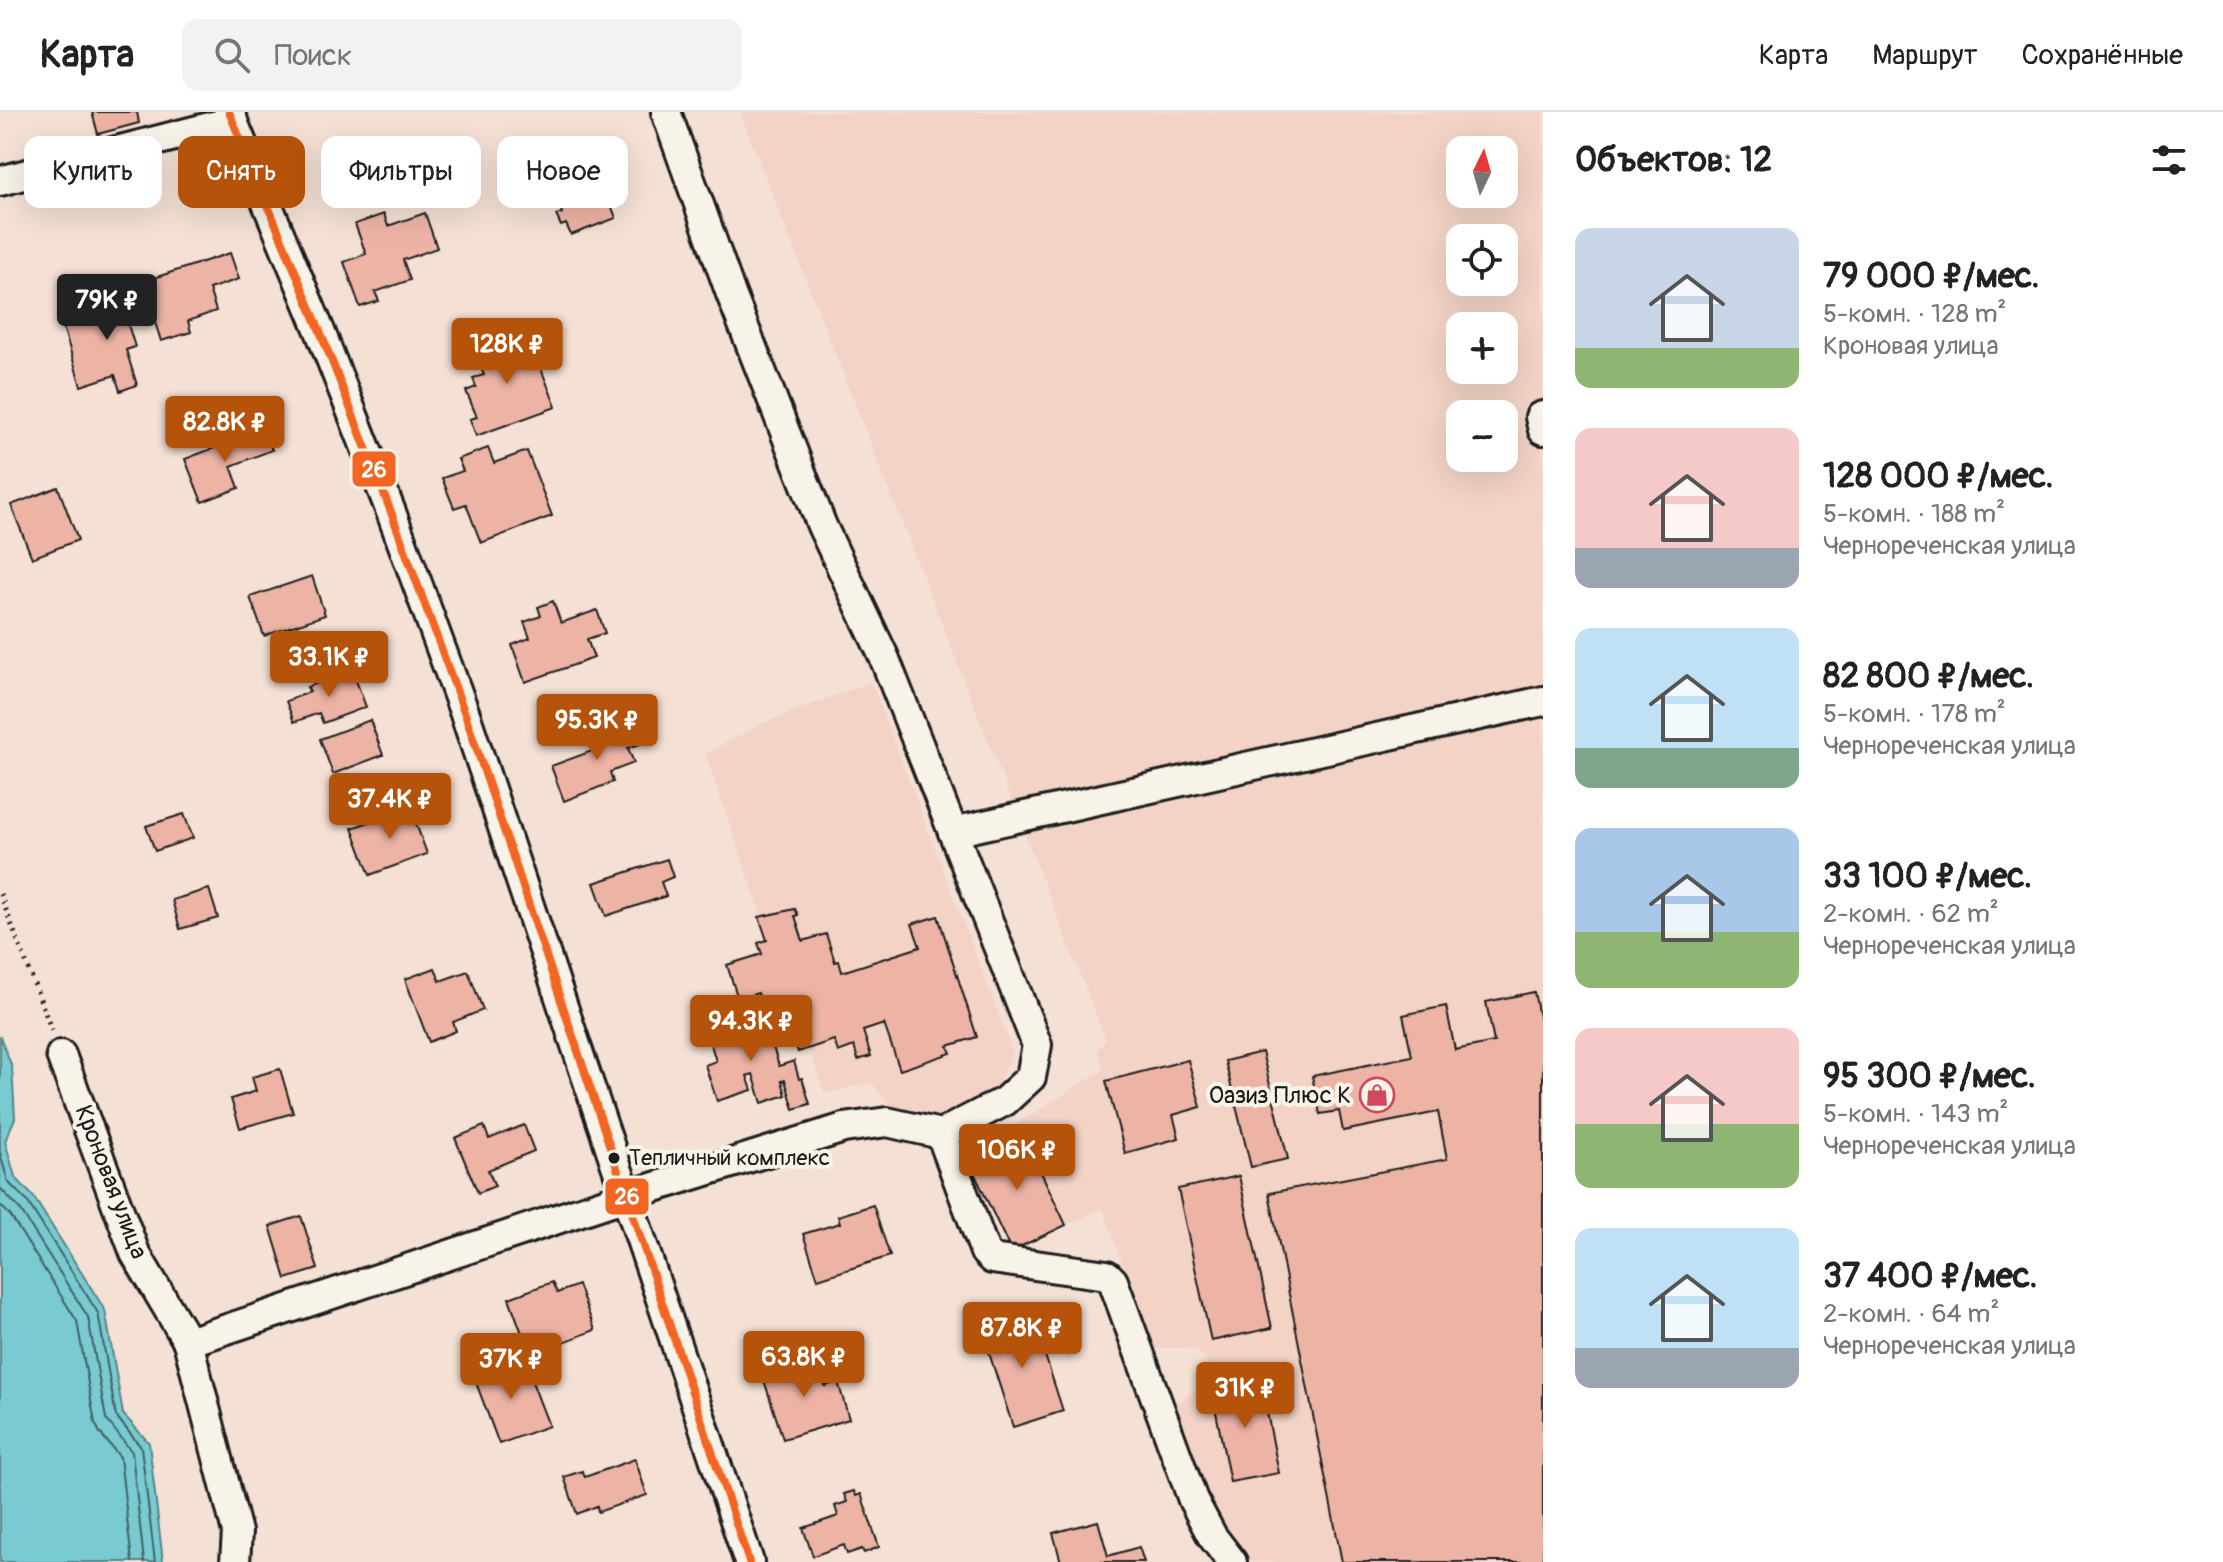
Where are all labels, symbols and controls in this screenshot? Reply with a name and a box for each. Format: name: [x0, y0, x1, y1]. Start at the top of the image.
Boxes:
search box: [182, 19, 742, 91]
text: Карта: [40, 31, 134, 79]
icon: search: [210, 33, 254, 77]
text: Поиск: [274, 37, 352, 74]
text: Карта: [1759, 38, 1828, 73]
text: Маршрут: [1872, 38, 1978, 73]
text: Сохранённые: [2022, 38, 2183, 73]
chip: Купить: [24, 136, 162, 208]
chip: Снять: [178, 136, 305, 208]
chip: Фильтры: [321, 136, 481, 208]
chip: Новое: [497, 136, 628, 208]
north arrow: [1446, 136, 1518, 208]
map controls: [1446, 136, 1518, 472]
icon: filters: [2147, 138, 2191, 182]
text: Объектов: 12: [1575, 139, 1772, 182]
button: locate: [1446, 224, 1518, 296]
text: 79 000 ₽/мес.: [1823, 255, 2039, 298]
icon: home: [1639, 260, 1735, 356]
pin: 79K ₽: [51, 274, 163, 342]
text: 79K ₽: [75, 284, 139, 316]
text: 5-комн. · 128 m²: [1823, 298, 2006, 330]
button: +: [1446, 312, 1518, 384]
pin: 128K ₽: [442, 318, 572, 386]
text: 128K ₽: [470, 328, 544, 360]
text: Кроновая улица: [1823, 330, 1999, 362]
pin: 82.8K ₽: [151, 396, 299, 464]
button: −: [1446, 400, 1518, 472]
text: 82.8K ₽: [183, 406, 267, 438]
line badge: 26: [351, 450, 397, 488]
text: 128 000 ₽/мес.: [1823, 455, 2053, 498]
text: 26: [361, 456, 387, 484]
icon: home: [1639, 460, 1735, 556]
text: 5-комн. · 188 m²: [1823, 498, 2005, 530]
text: Чернореченская улица: [1823, 530, 2076, 562]
pin: 33.1K ₽: [255, 631, 403, 699]
text: 33.1K ₽: [288, 641, 370, 673]
text: 82 800 ₽/мес.: [1823, 655, 2034, 698]
icon: home: [1639, 660, 1735, 756]
pin: 95.3K ₽: [523, 694, 671, 762]
text: 5-комн. · 178 m²: [1823, 698, 2006, 730]
text: 95.3K ₽: [555, 704, 639, 736]
text: Чернореченская улица: [1823, 730, 2076, 762]
pin: 37.4K ₽: [316, 773, 464, 841]
text: 37.4K ₽: [347, 783, 433, 815]
text: 33 100 ₽/мес.: [1823, 855, 2032, 898]
icon: home: [1639, 860, 1735, 956]
text: 2-комн. · 62 m²: [1823, 898, 1999, 930]
text: Чернореченская улица: [1823, 930, 2076, 962]
pin: 94.3K ₽: [677, 995, 825, 1063]
text: 94.3K ₽: [708, 1005, 794, 1037]
text: 95 300 ₽/мес.: [1823, 1055, 2036, 1098]
icon: home: [1639, 1060, 1735, 1156]
shop icon: Оазиз Плюс К: [1358, 1076, 1396, 1114]
place label: Оазиз Плюс К: [1209, 1081, 1351, 1110]
text: 5-комн. · 143 m²: [1823, 1098, 2008, 1130]
street label: Кроновая улица: [68, 1101, 154, 1263]
pin: 106K ₽: [952, 1124, 1082, 1192]
text: Чернореченская улица: [1823, 1130, 2076, 1162]
text: 106K ₽: [977, 1134, 1057, 1166]
place label: Тепличный комплекс: [629, 1144, 830, 1172]
marker: Тепличный комплекс: [606, 1150, 622, 1166]
line badge: 26: [604, 1177, 650, 1216]
text: 26: [614, 1183, 640, 1211]
text: 37 400 ₽/мес.: [1823, 1255, 2037, 1298]
icon: home: [1639, 1260, 1735, 1356]
text: 2-комн. · 64 m²: [1823, 1298, 1999, 1330]
pin: 87.8K ₽: [948, 1302, 1096, 1370]
text: 87.8K ₽: [981, 1312, 1063, 1344]
text: Чернореченская улица: [1823, 1330, 2076, 1362]
pin: 63.8K ₽: [730, 1331, 878, 1399]
pin: 37K ₽: [455, 1333, 567, 1401]
text: 63.8K ₽: [761, 1341, 847, 1373]
text: 37K ₽: [478, 1343, 544, 1375]
pin: 31K ₽: [1189, 1362, 1301, 1430]
text: 31K ₽: [1214, 1372, 1276, 1404]

